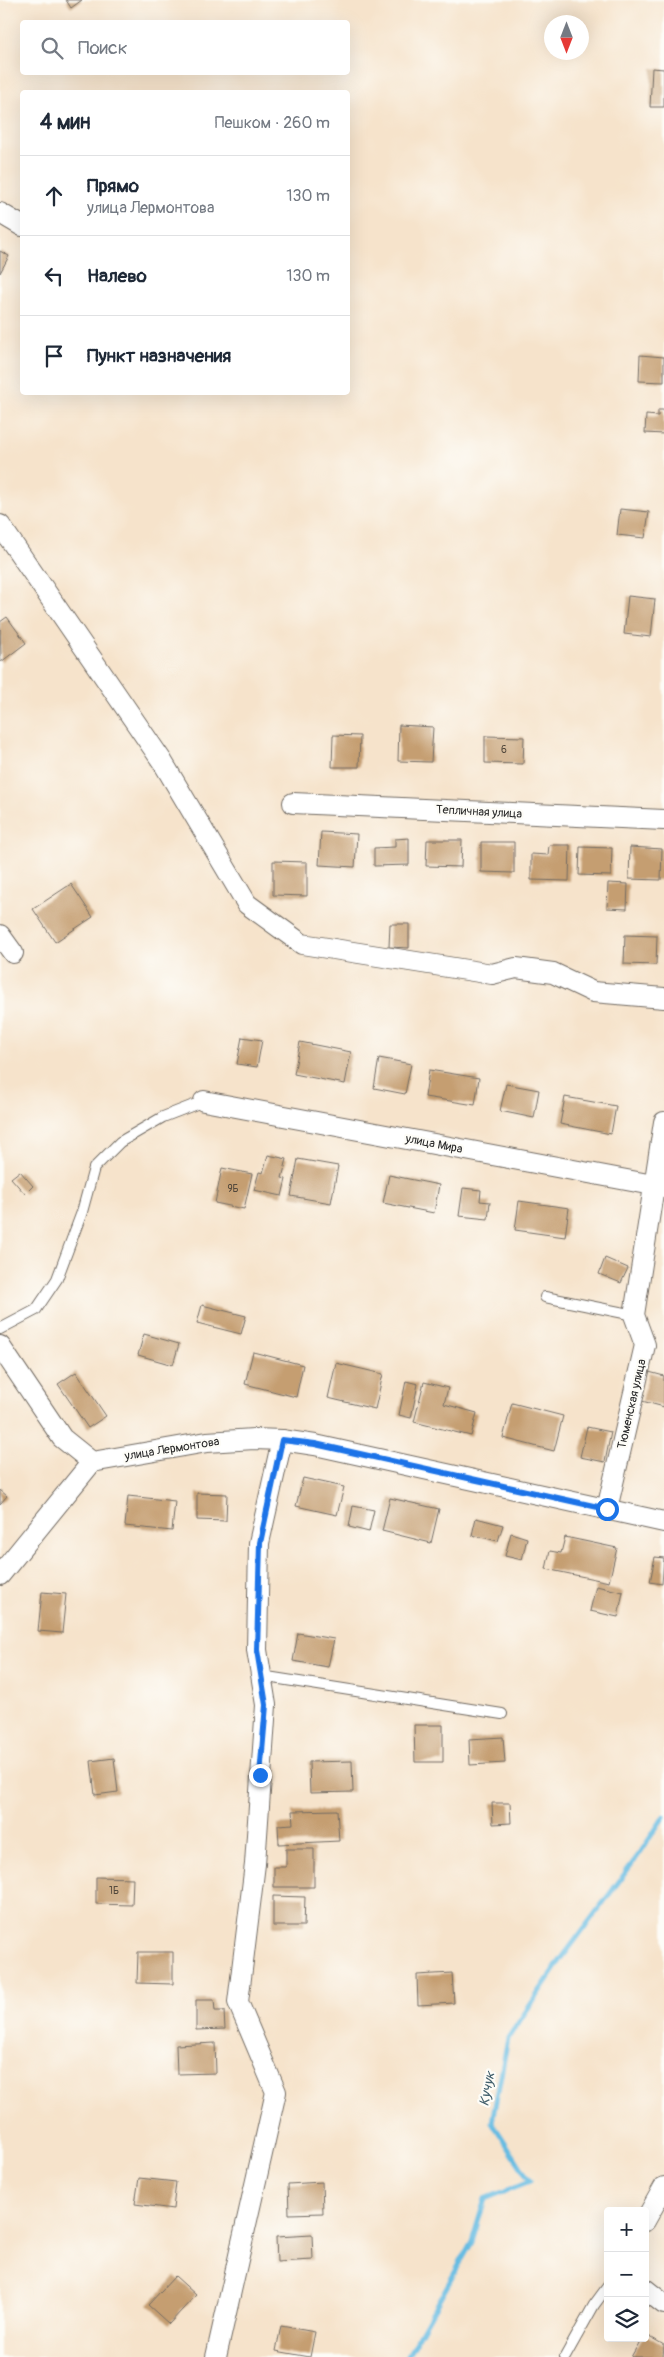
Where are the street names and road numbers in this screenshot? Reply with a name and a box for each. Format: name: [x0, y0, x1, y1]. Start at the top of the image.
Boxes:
street label: Тепличная улица: [436, 802, 523, 822]
street label: улица Мира: [403, 1131, 464, 1157]
street label: Тюменская улица: [614, 1357, 650, 1450]
street label: улица Лермонтова: [123, 1434, 221, 1464]

